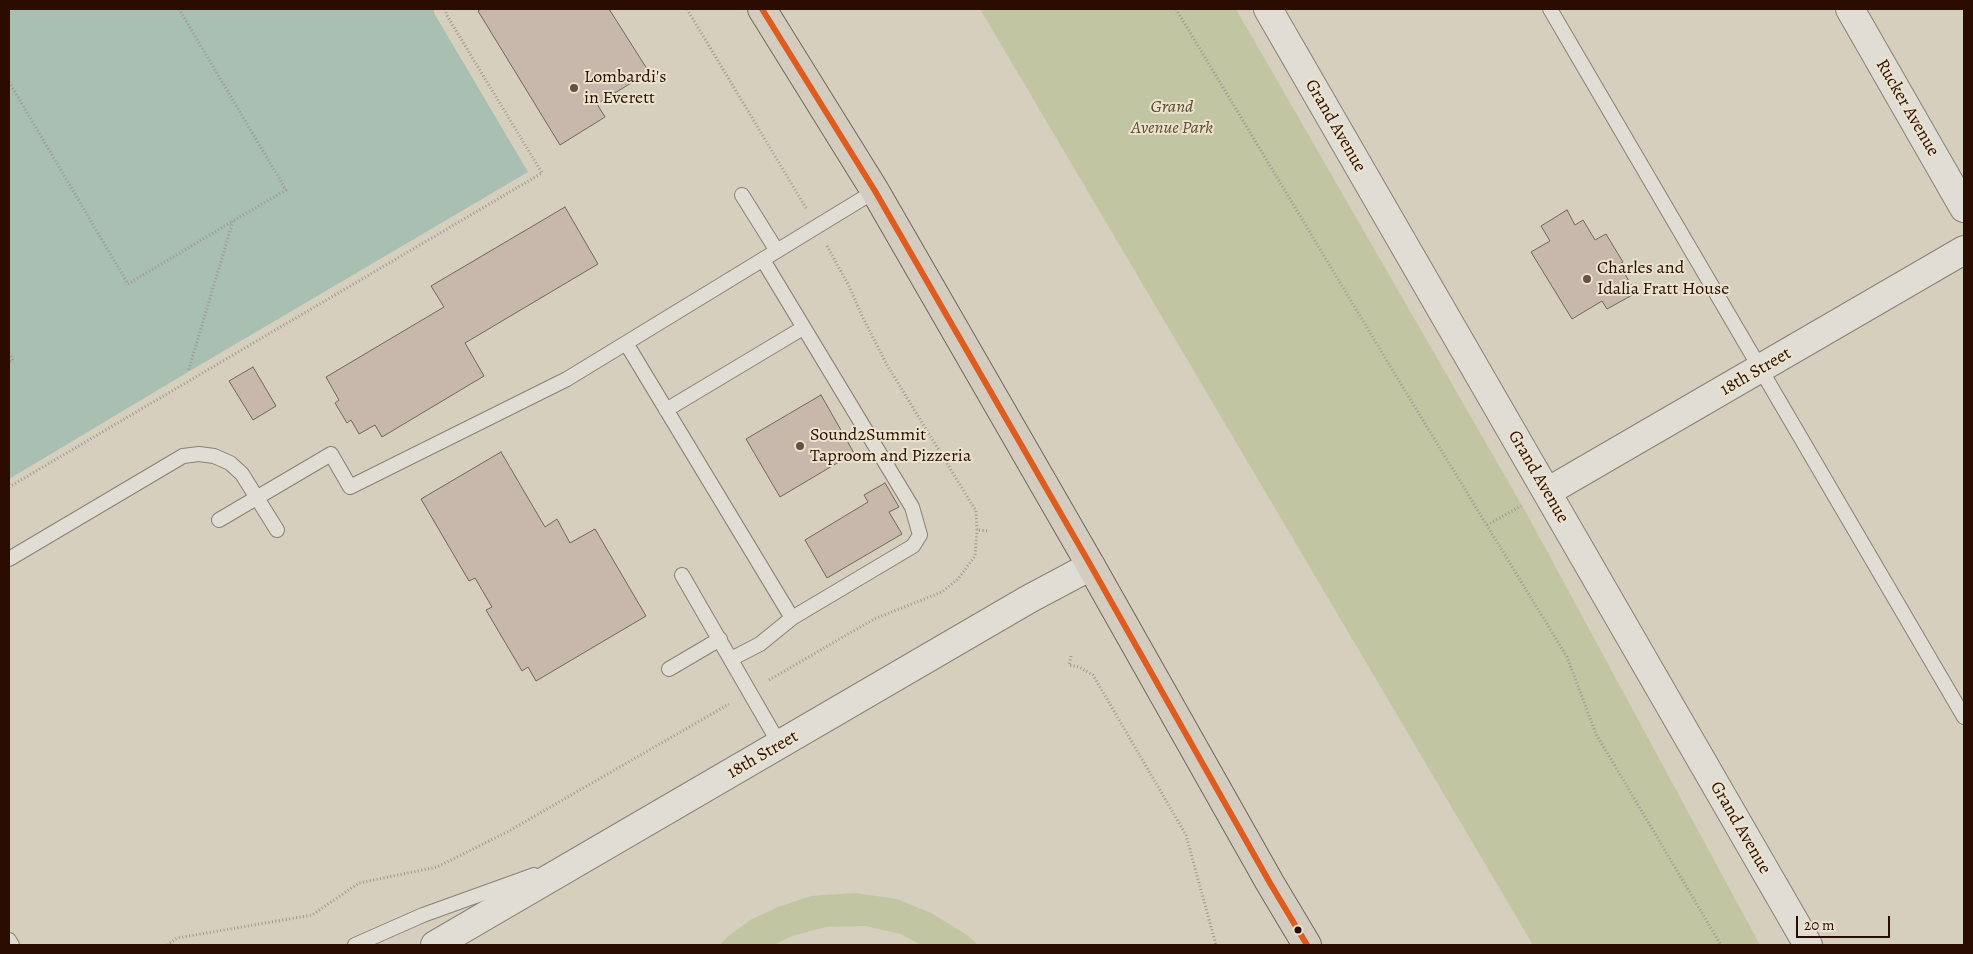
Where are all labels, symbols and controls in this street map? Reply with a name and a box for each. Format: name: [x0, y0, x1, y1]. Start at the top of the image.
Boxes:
street label: Rucker Avenue: [1871, 56, 1943, 160]
place label: Lombardi's in Everett: [584, 67, 666, 110]
street label: Grand Avenue: [1300, 76, 1370, 176]
marker: Lombardi's in Everett: [568, 82, 580, 94]
park label: Grand Avenue Park: [1131, 97, 1213, 140]
place label: Charles and Idalia Fratt House: [1597, 258, 1729, 300]
marker: Charles and Idalia Fratt House: [1581, 273, 1593, 285]
street label: 18th Street: [1717, 343, 1795, 401]
place label: Sound2Summit Taproom and Pizzeria: [810, 425, 971, 468]
street label: Grand Avenue: [1503, 427, 1573, 527]
marker: Sound2Summit Taproom and Pizzeria: [794, 440, 806, 452]
street label: 18th Street: [724, 726, 802, 784]
street label: Grand Avenue: [1705, 778, 1775, 878]
scale bar: [1798, 906, 1892, 938]
text: 20 m: [1804, 915, 1835, 935]
unlabelled marker: [1293, 925, 1303, 935]

